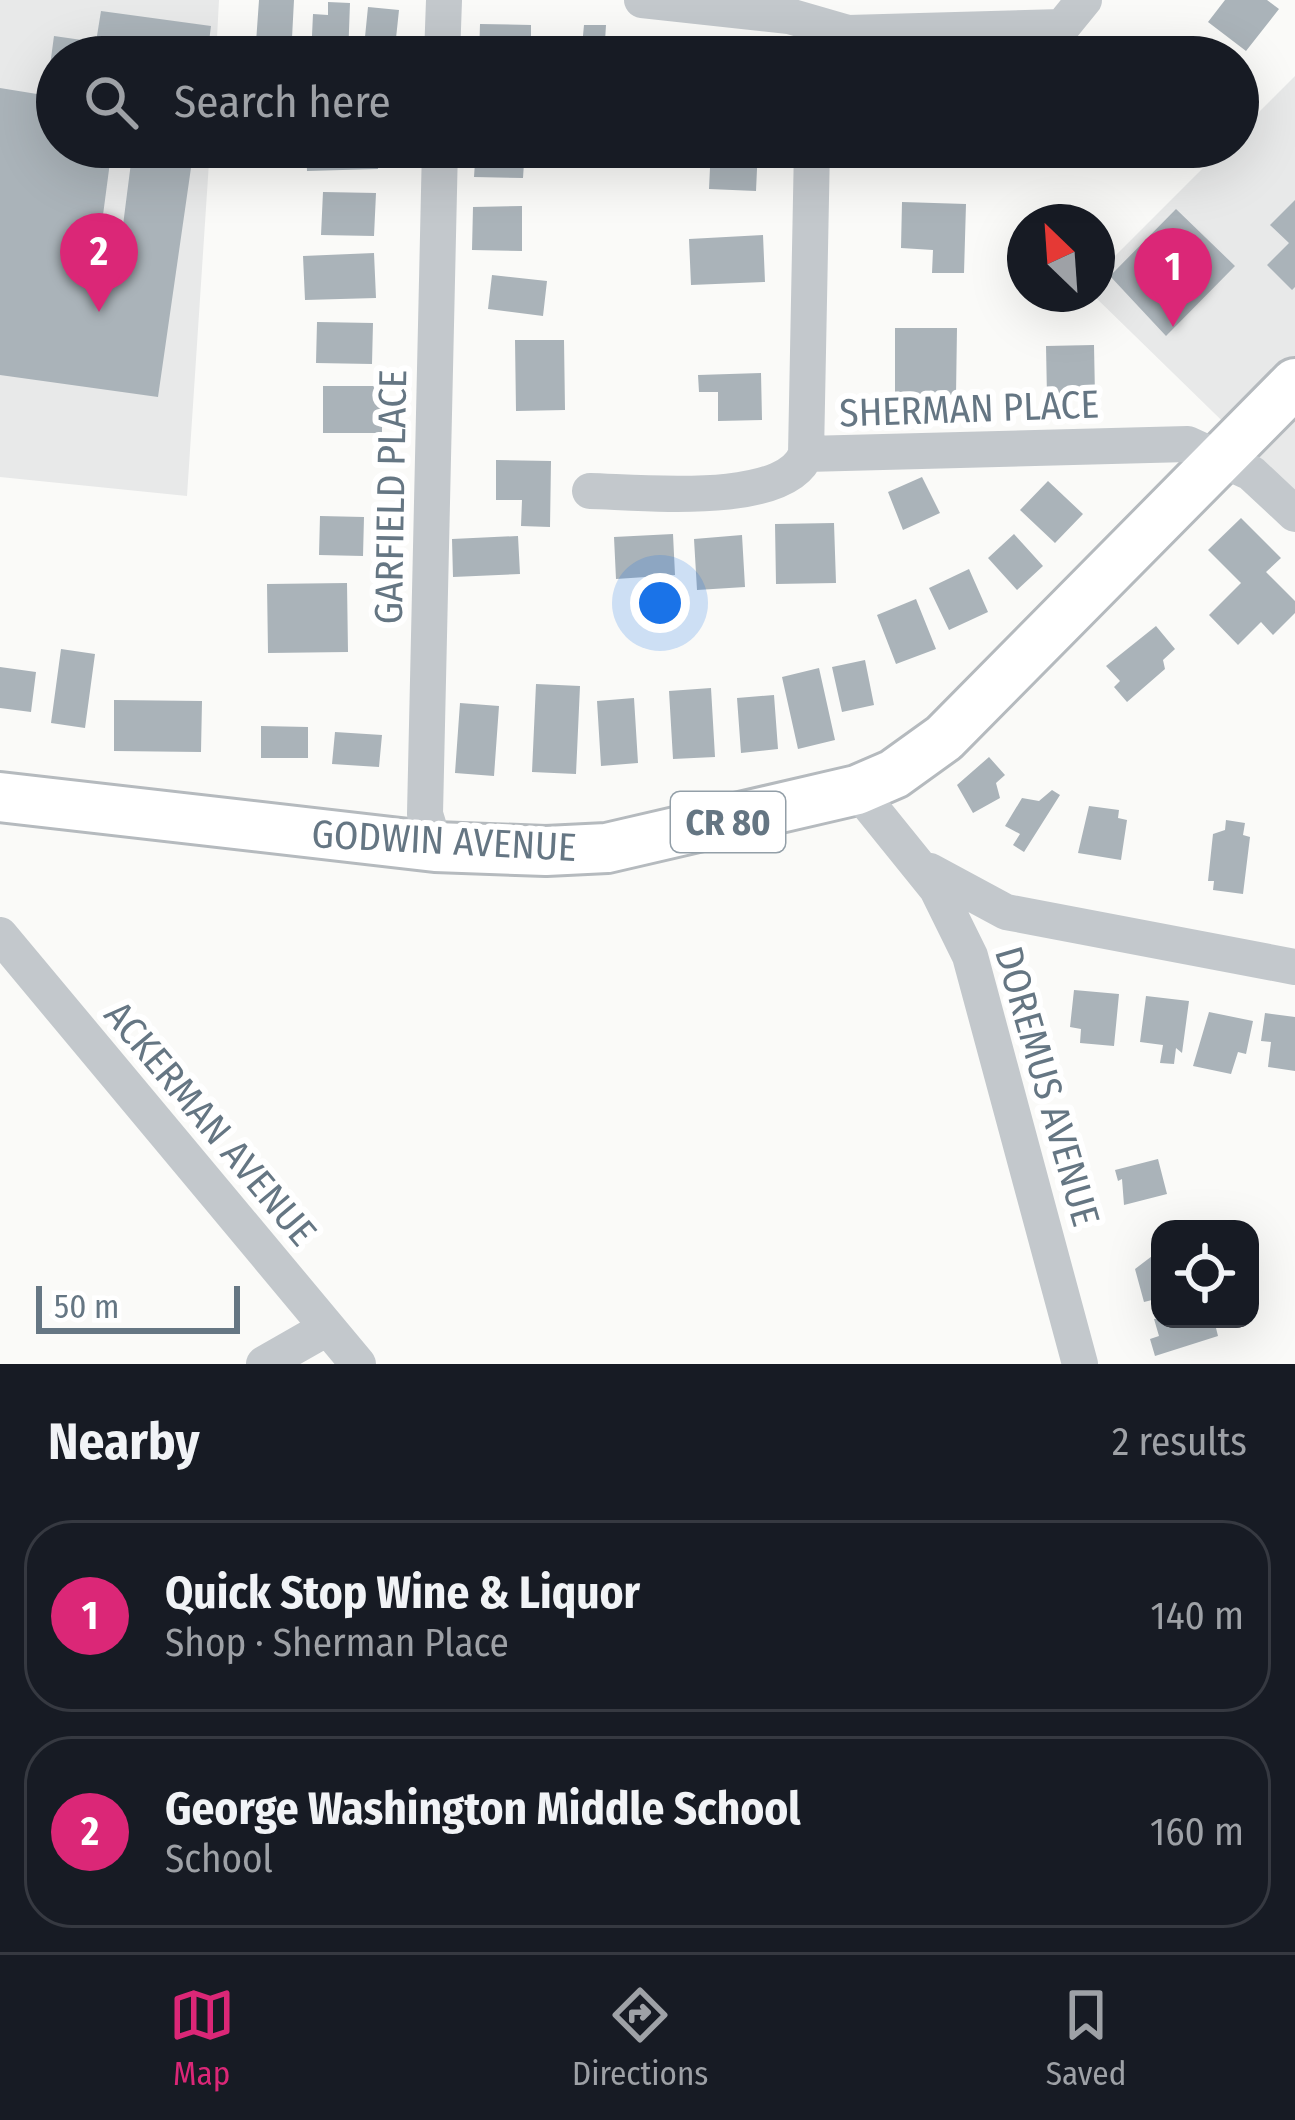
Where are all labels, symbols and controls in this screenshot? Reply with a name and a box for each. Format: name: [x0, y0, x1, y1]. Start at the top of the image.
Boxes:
search box: [36, 36, 1259, 168]
icon: search: [78, 69, 144, 135]
text: Search here: [174, 75, 391, 129]
north arrow: [1007, 204, 1115, 312]
pin: 2: [60, 213, 138, 312]
pin: 1: [1134, 228, 1212, 327]
street label: GARFIELD PLACE: [366, 369, 416, 625]
street label: SHERMAN PLACE: [839, 381, 1100, 437]
your location: [630, 573, 690, 633]
road number: CR 80: [671, 792, 785, 852]
street label: GODWIN AVENUE: [311, 811, 577, 871]
street label: DOREMUS AVENUE: [985, 941, 1109, 1231]
street label: ACKERMAN AVENUE: [95, 992, 326, 1255]
map controls: [1151, 1220, 1259, 1328]
button: locate: [1151, 1220, 1259, 1328]
scale bar: [36, 1280, 240, 1333]
text: 50 m: [54, 1287, 119, 1327]
text: Nearby: [48, 1411, 200, 1473]
text: 2 results: [1112, 1419, 1247, 1465]
text: Quick Stop Wine & Liquor: [165, 1566, 640, 1620]
text: 1: [82, 1593, 98, 1639]
text: 140 m: [1150, 1593, 1244, 1639]
text: Shop · Sherman Place: [165, 1620, 509, 1666]
text: George Washington Middle School: [165, 1782, 801, 1836]
text: 2: [81, 1809, 99, 1855]
text: 160 m: [1150, 1809, 1244, 1855]
text: School: [165, 1836, 273, 1882]
tab: Map: [169, 1982, 235, 2094]
tab: Directions: [572, 1982, 708, 2094]
tab: Saved: [1046, 1982, 1126, 2094]

